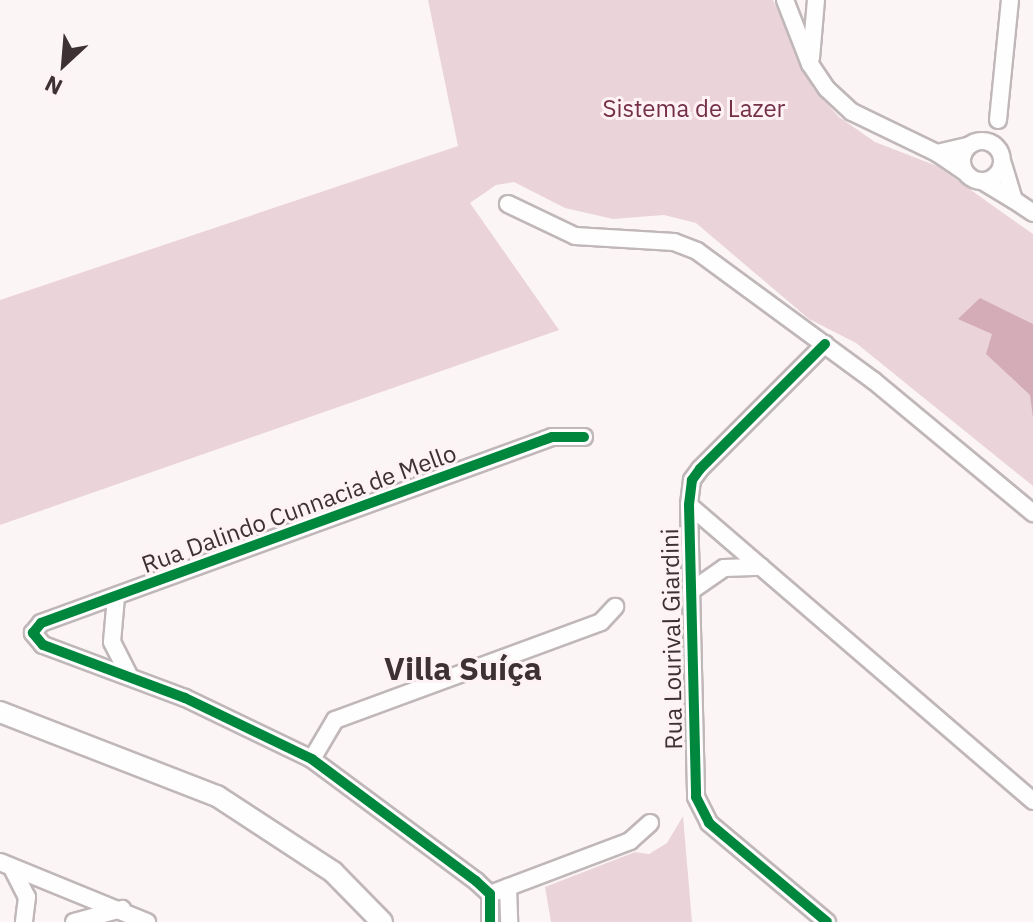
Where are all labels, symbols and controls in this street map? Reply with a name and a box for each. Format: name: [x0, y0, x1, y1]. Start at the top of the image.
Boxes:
north arrow: [24, 24, 104, 104]
text: N: [40, 69, 67, 103]
park label: Sistema de Lazer: [603, 95, 785, 123]
street label: Rua Dalindo Cunnacia de Mello: [138, 439, 460, 579]
street label: Rua Lourival Giardini: [656, 528, 688, 750]
district label: Villa Suíça: [384, 649, 542, 687]

